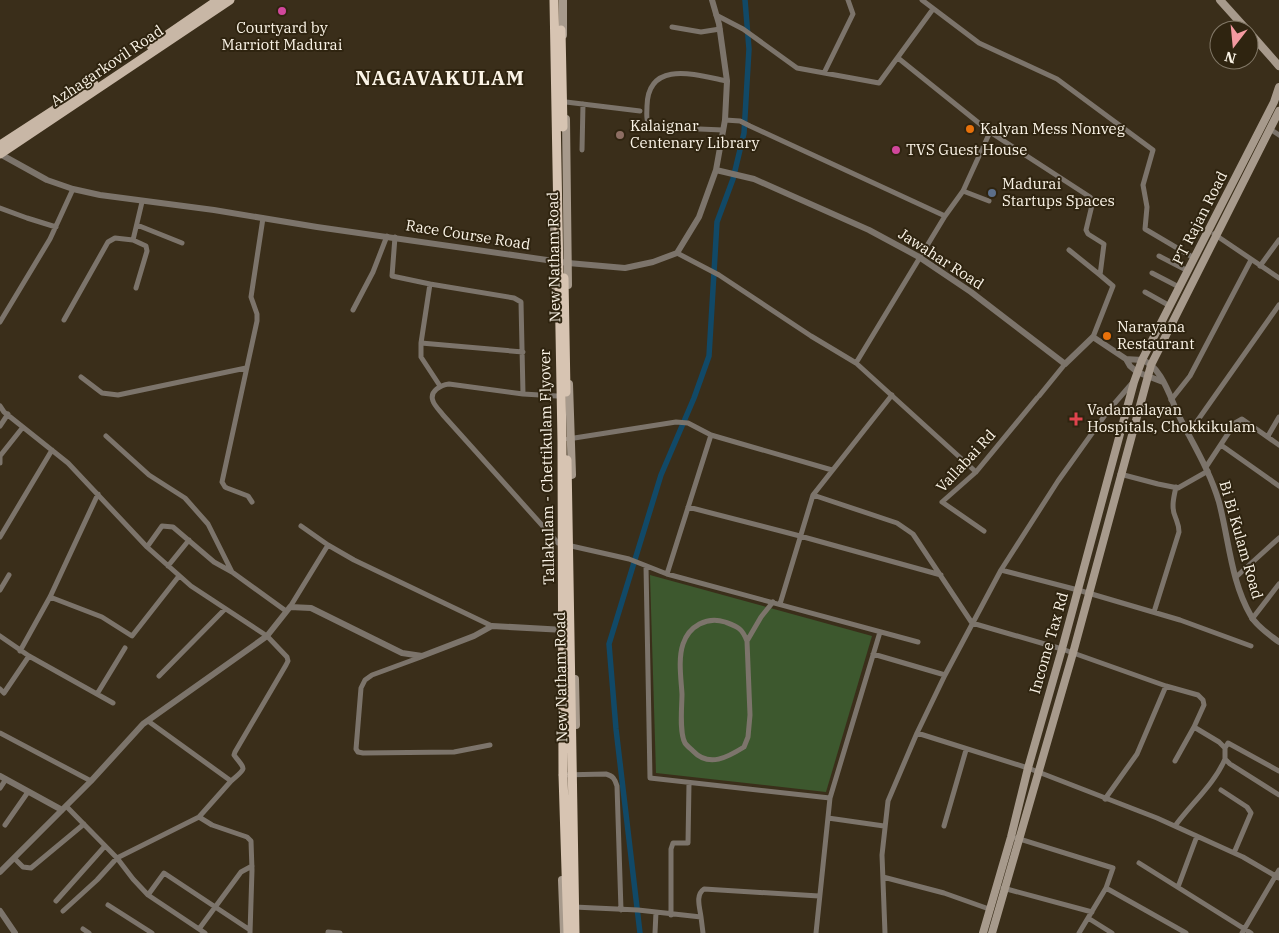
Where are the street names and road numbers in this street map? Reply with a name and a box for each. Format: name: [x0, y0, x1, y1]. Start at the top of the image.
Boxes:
street label: Azhagarkovil Road: [47, 21, 167, 110]
street label: PT Rajan Road: [1168, 168, 1231, 268]
street label: New Natham Road: [543, 191, 564, 323]
street label: Race Course Road: [404, 215, 532, 254]
street label: Jawahar Road: [895, 224, 988, 293]
street label: Tallakulam - Chettikulam Flyover: [535, 349, 558, 585]
street label: Vallabai Rd: [932, 425, 999, 496]
street label: Bi Bi Kulam Road: [1215, 478, 1267, 601]
street label: Income Tax Rd: [1025, 590, 1072, 696]
street label: New Natham Road: [550, 611, 571, 743]

